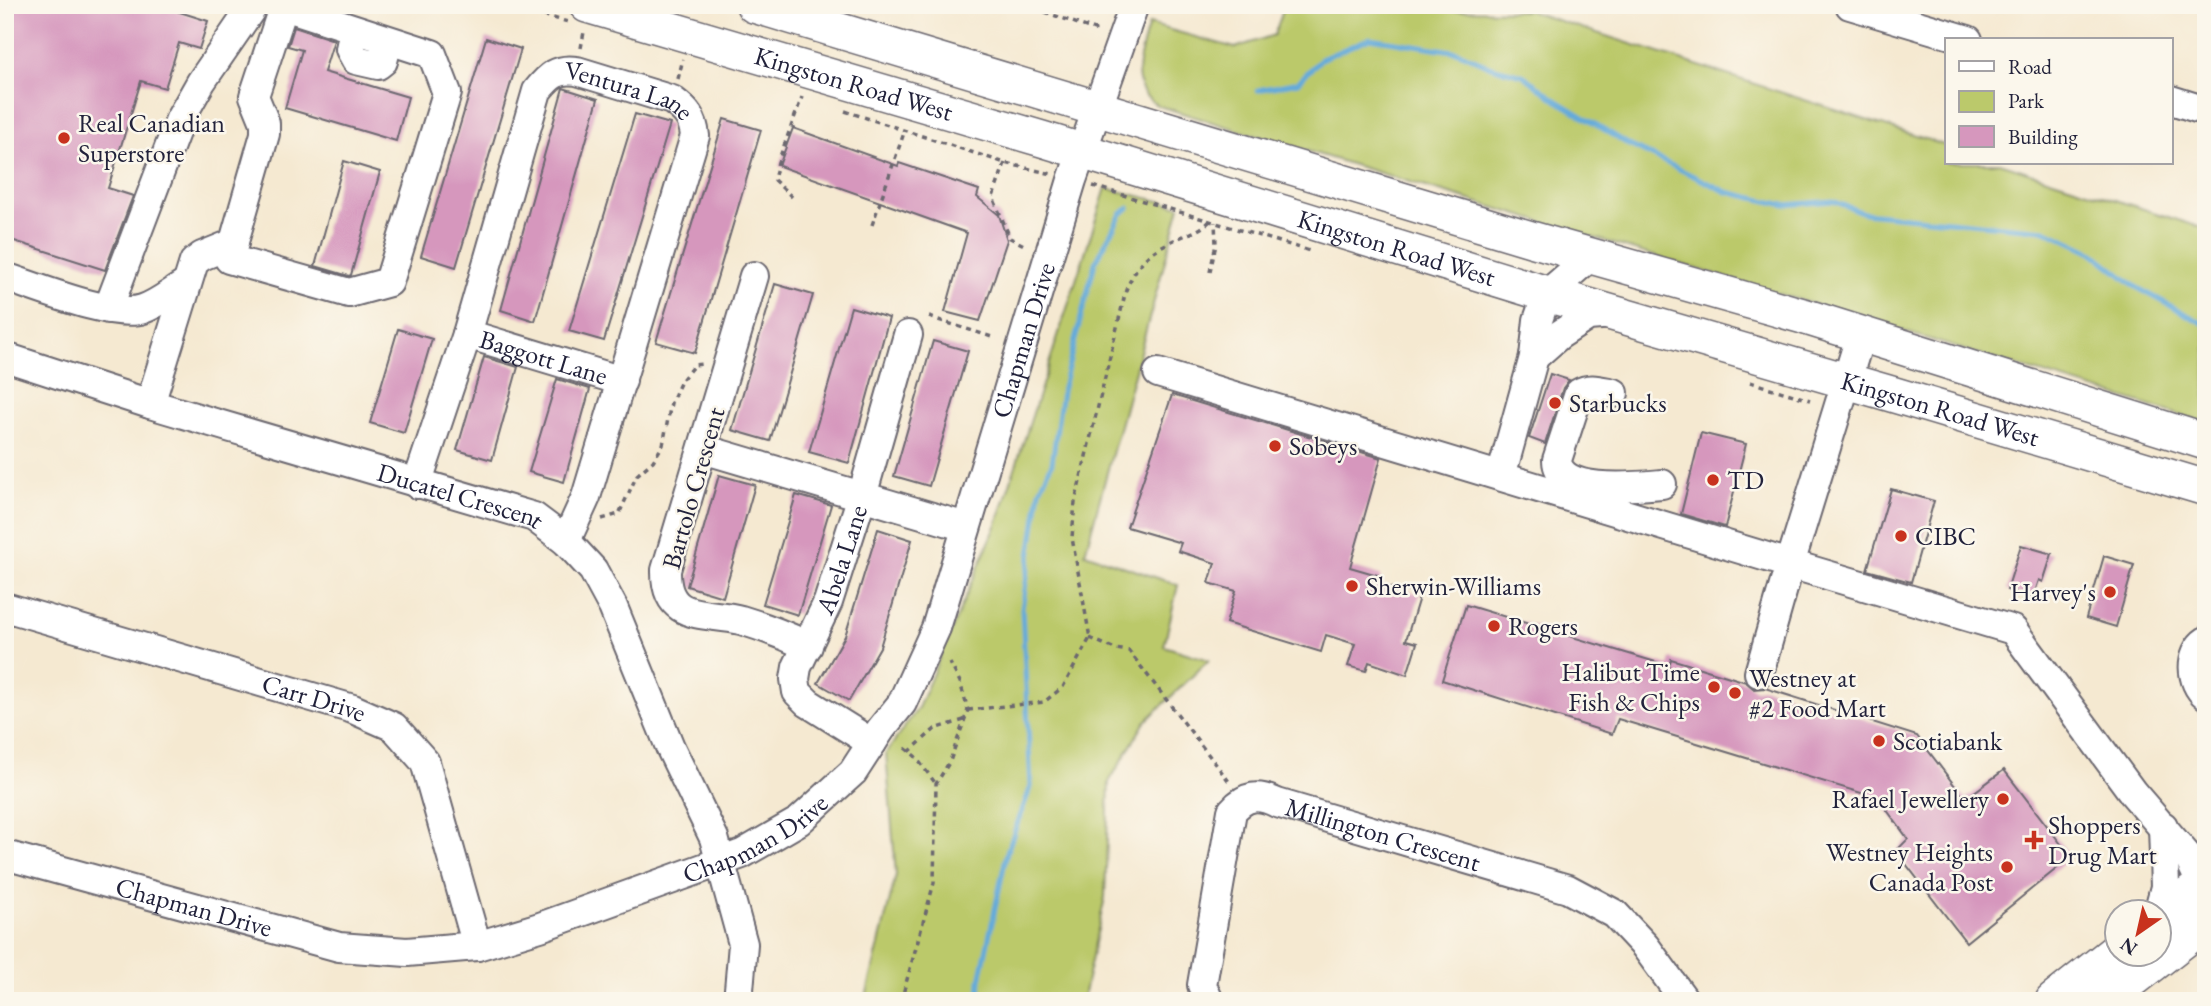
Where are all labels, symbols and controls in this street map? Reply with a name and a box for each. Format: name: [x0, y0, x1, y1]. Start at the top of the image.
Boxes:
street label: Kingston Road West: [750, 38, 957, 129]
legend: [1945, 38, 2172, 164]
street label: Ventura Lane: [564, 53, 702, 127]
text: Road: [2008, 53, 2052, 80]
text: Park: [2008, 87, 2045, 114]
place label: Real Canadian Superstore: [78, 106, 225, 170]
text: Building: [2008, 123, 2078, 150]
marker: Real Canadian Superstore: [56, 130, 72, 146]
street label: Kingston Road West: [1293, 201, 1499, 294]
street label: Chapman Drive: [984, 258, 1063, 422]
street label: Baggott Lane: [475, 322, 612, 393]
street label: Kingston Road West: [1837, 363, 2043, 454]
place label: Starbucks: [1569, 386, 1667, 420]
marker: Starbucks: [1547, 395, 1563, 411]
street label: Bartolo Crescent: [654, 403, 732, 573]
place label: Sobeys: [1289, 429, 1357, 463]
marker: Sobeys: [1267, 438, 1283, 454]
street label: Ducatel Crescent: [373, 455, 551, 536]
place label: TD: [1727, 463, 1764, 497]
marker: TD: [1705, 472, 1721, 488]
street label: Abela Lane: [807, 501, 875, 621]
place label: CIBC: [1915, 519, 1976, 553]
marker: CIBC: [1893, 528, 1909, 544]
place label: Sherwin-Williams: [1366, 569, 1541, 603]
place label: Harvey's: [2010, 575, 2096, 609]
marker: Sherwin-Williams: [1344, 578, 1360, 594]
marker: Harvey's: [2102, 584, 2118, 600]
place label: Rogers: [1508, 609, 1578, 643]
marker: Rogers: [1486, 618, 1502, 634]
place label: Halibut Time Fish & Chips: [1561, 655, 1700, 719]
place label: Westney at #2 Food Mart: [1749, 661, 1886, 725]
street label: Carr Drive: [258, 666, 372, 730]
marker: Halibut Time Fish & Chips: [1706, 679, 1722, 695]
marker: Westney at #2 Food Mart: [1727, 685, 1743, 701]
place label: Scotiabank: [1893, 724, 2003, 758]
marker: Scotiabank: [1871, 733, 1887, 749]
place label: Rafael Jewellery: [1832, 782, 1990, 816]
street label: Chapman Drive: [678, 786, 835, 891]
street label: Millington Crescent: [1282, 789, 1485, 879]
marker: Rafael Jewellery: [1995, 791, 2011, 807]
place label: Shoppers Drug Mart: [2048, 808, 2157, 872]
marker: Shoppers Drug Mart: [2026, 832, 2042, 848]
place label: Westney Heights Canada Post: [1826, 835, 1993, 899]
marker: Westney Heights Canada Post: [1999, 859, 2015, 875]
street label: Chapman Drive: [112, 869, 276, 945]
north arrow: [2102, 898, 2172, 968]
text: N: [2115, 932, 2142, 961]

